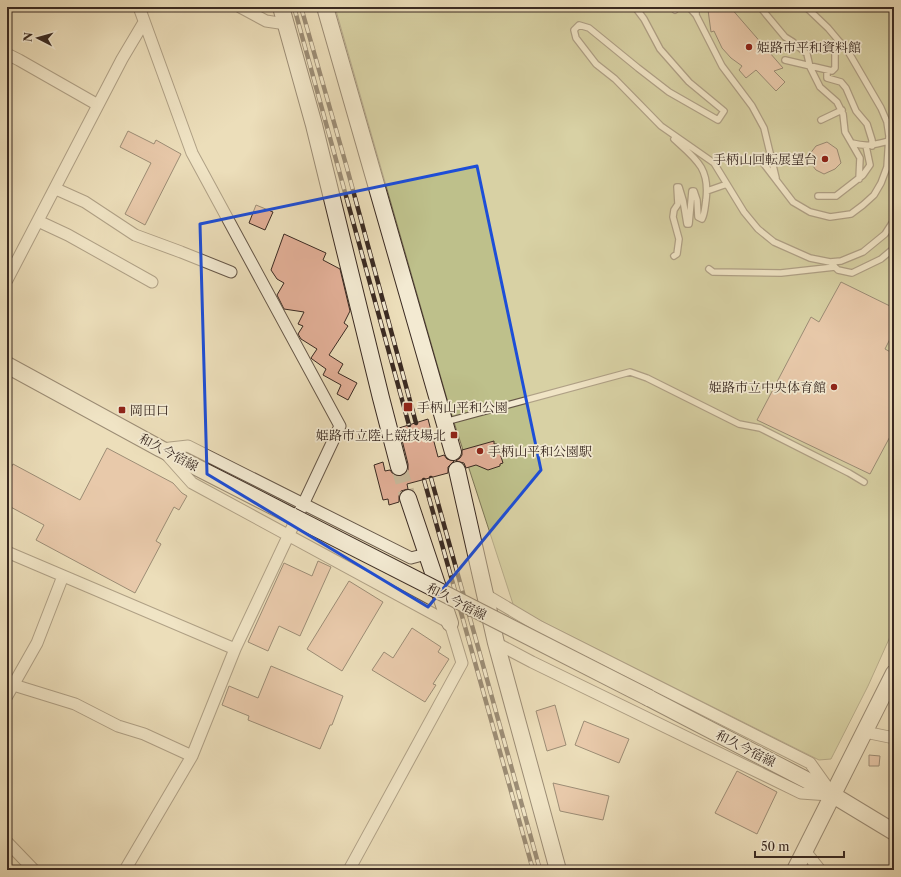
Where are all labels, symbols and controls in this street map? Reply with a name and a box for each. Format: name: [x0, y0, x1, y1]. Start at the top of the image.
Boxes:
north arrow: [18, 18, 58, 58]
text: N: [21, 31, 36, 42]
place label: 姫路市平和資料館: [757, 39, 861, 55]
marker: 姫路市平和資料館: [744, 42, 754, 52]
place label: 手柄山回転展望台: [713, 151, 817, 167]
marker: 手柄山回転展望台: [820, 154, 830, 164]
place label: 姫路市立中央体育館: [709, 379, 826, 395]
marker: 姫路市立中央体育館: [829, 382, 839, 392]
place label: 手柄山平和公園: [417, 399, 508, 415]
marker: 手柄山平和公園: [402, 401, 414, 413]
place label: 岡田口: [130, 402, 169, 418]
marker: 岡田口: [117, 405, 127, 415]
place label: 姫路市立陸上競技場北: [316, 427, 446, 443]
street label: 和久今宿線: [137, 430, 201, 474]
marker: 姫路市立陸上競技場北: [449, 430, 459, 440]
place label: 手柄山平和公園駅: [488, 443, 592, 459]
marker: 手柄山平和公園駅: [475, 446, 485, 456]
street label: 和久今宿線: [424, 579, 490, 623]
street label: 和久今宿線: [713, 726, 779, 770]
scale bar: [755, 833, 844, 859]
text: 50 m: [761, 839, 790, 854]

